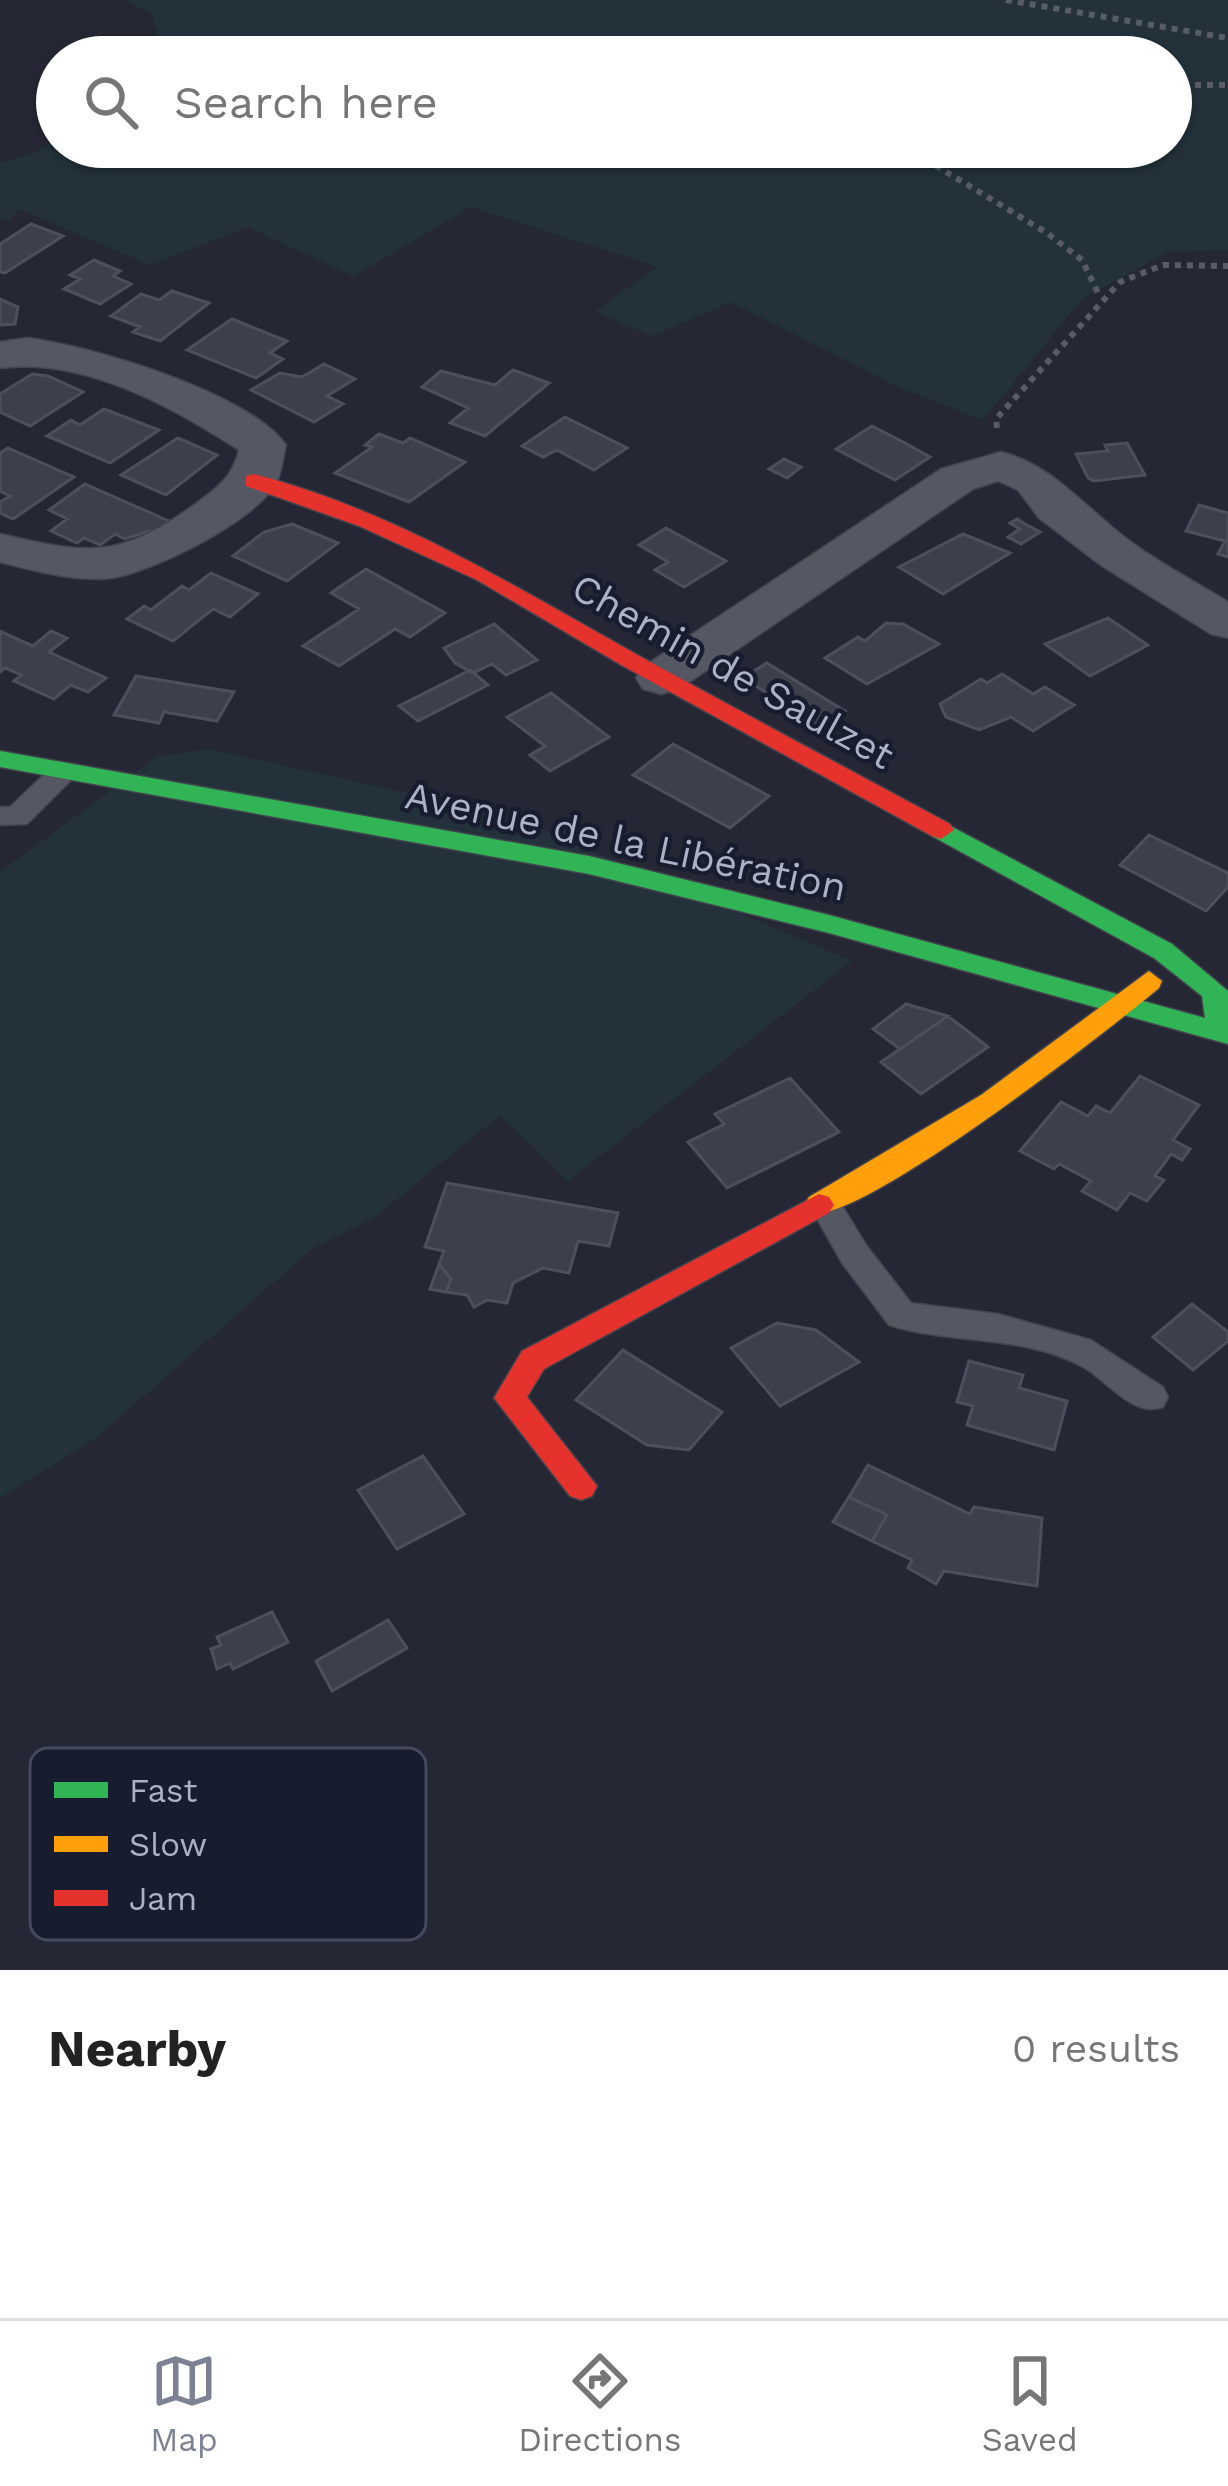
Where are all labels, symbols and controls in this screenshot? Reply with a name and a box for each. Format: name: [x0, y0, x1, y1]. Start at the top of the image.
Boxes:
search box: [36, 36, 1192, 168]
icon: search: [78, 69, 144, 135]
text: Search here: [174, 76, 438, 129]
street label: Chemin de Saulzet: [565, 564, 901, 778]
street label: Avenue de la Libération: [401, 772, 851, 910]
legend: [30, 1748, 426, 1940]
text: Fast: [129, 1771, 198, 1810]
text: Slow: [129, 1825, 207, 1864]
text: Jam: [129, 1879, 197, 1918]
text: Nearby: [48, 2019, 226, 2078]
text: 0 results: [1012, 2026, 1180, 2071]
tab: Map: [150, 2348, 218, 2459]
tab: Directions: [518, 2348, 681, 2459]
tab: Saved: [982, 2348, 1078, 2459]

